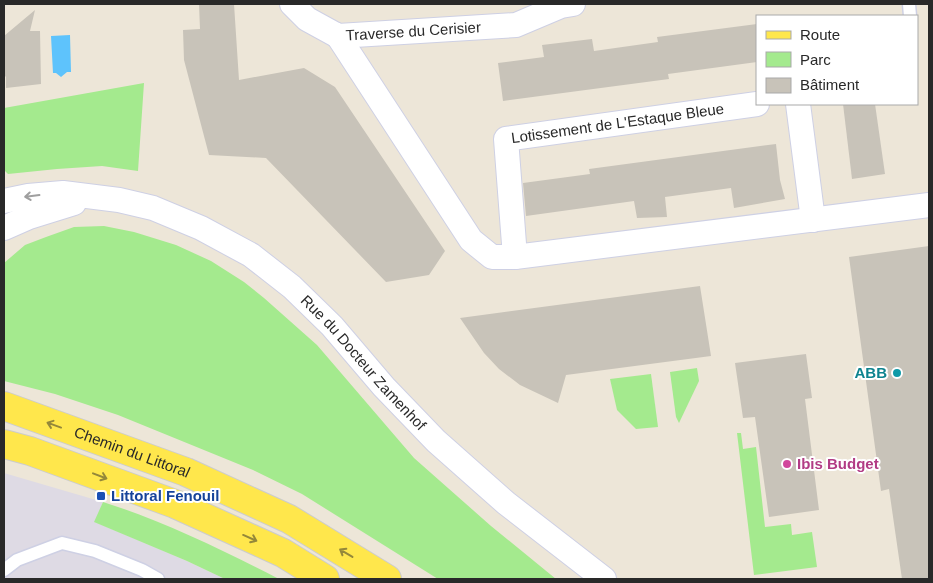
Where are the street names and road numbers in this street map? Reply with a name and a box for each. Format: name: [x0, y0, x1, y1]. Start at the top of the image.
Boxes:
street label: Traverse du Cerisier: [345, 18, 481, 44]
street label: Lotissement de L'Estaque Bleue: [510, 100, 725, 146]
street label: Rue du Docteur Zamenhof: [298, 292, 430, 434]
street label: Chemin du Littoral: [72, 423, 193, 481]

